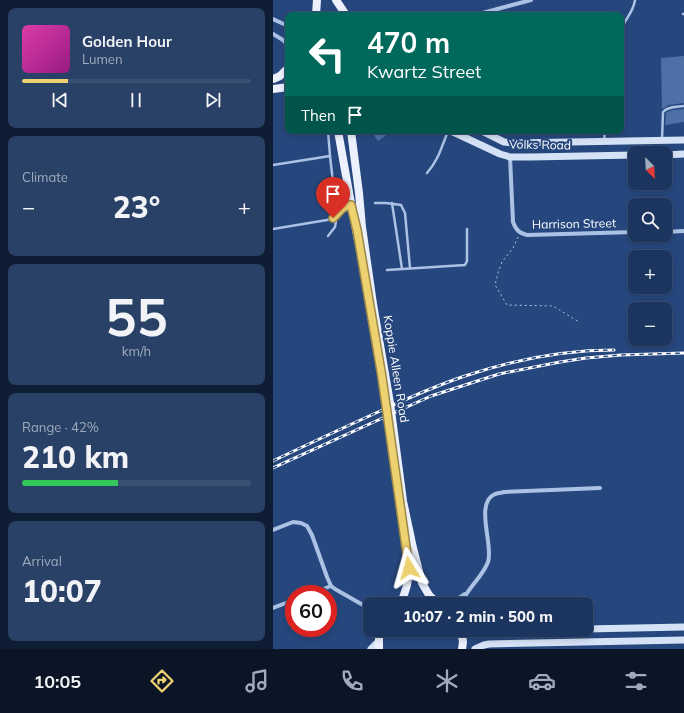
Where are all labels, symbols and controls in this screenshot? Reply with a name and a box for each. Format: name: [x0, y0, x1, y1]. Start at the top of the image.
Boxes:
text: 470 m: [367, 25, 450, 60]
icon: left: [301, 28, 353, 80]
text: Golden Hour: [82, 32, 172, 51]
text: Lumen: [82, 51, 123, 67]
text: Kwartz Street: [367, 60, 481, 83]
icon: previous: [49, 89, 71, 111]
icon: pause: [125, 89, 147, 111]
icon: next: [202, 89, 224, 111]
icon: arrive: [344, 104, 366, 126]
text: Then: [301, 106, 336, 125]
street label: Volks Road: [509, 136, 571, 153]
north arrow: [628, 146, 672, 190]
map controls: [628, 146, 672, 346]
text: Climate: [22, 169, 68, 185]
pin: [316, 177, 350, 218]
icon: arrive: [322, 183, 344, 205]
text: 23°: [113, 188, 160, 226]
text: −: [22, 193, 35, 221]
text: +: [238, 193, 251, 221]
button: search: [628, 198, 672, 242]
street label: Harrison Street: [532, 215, 616, 232]
button: +: [628, 250, 672, 294]
text: 55: [105, 284, 168, 349]
button: −: [628, 302, 672, 346]
street label: Koppie Alleen Road: [381, 314, 412, 424]
text: km/h: [122, 343, 151, 359]
text: Range · 42%: [22, 419, 99, 435]
text: 210 km: [22, 438, 129, 476]
position arrow: [388, 547, 430, 589]
text: Arrival: [22, 553, 62, 569]
text: 10:07: [22, 572, 102, 610]
speed limit sign: 60: [285, 585, 337, 637]
text: 10:07 · 2 min · 500 m: [403, 607, 553, 626]
icon: directions: [148, 667, 176, 695]
icon: music: [243, 667, 271, 695]
icon: phone: [338, 667, 366, 695]
icon: climate: [433, 667, 461, 695]
icon: car: [528, 667, 556, 695]
icon: filters: [622, 667, 650, 695]
text: 10:05: [33, 670, 81, 693]

